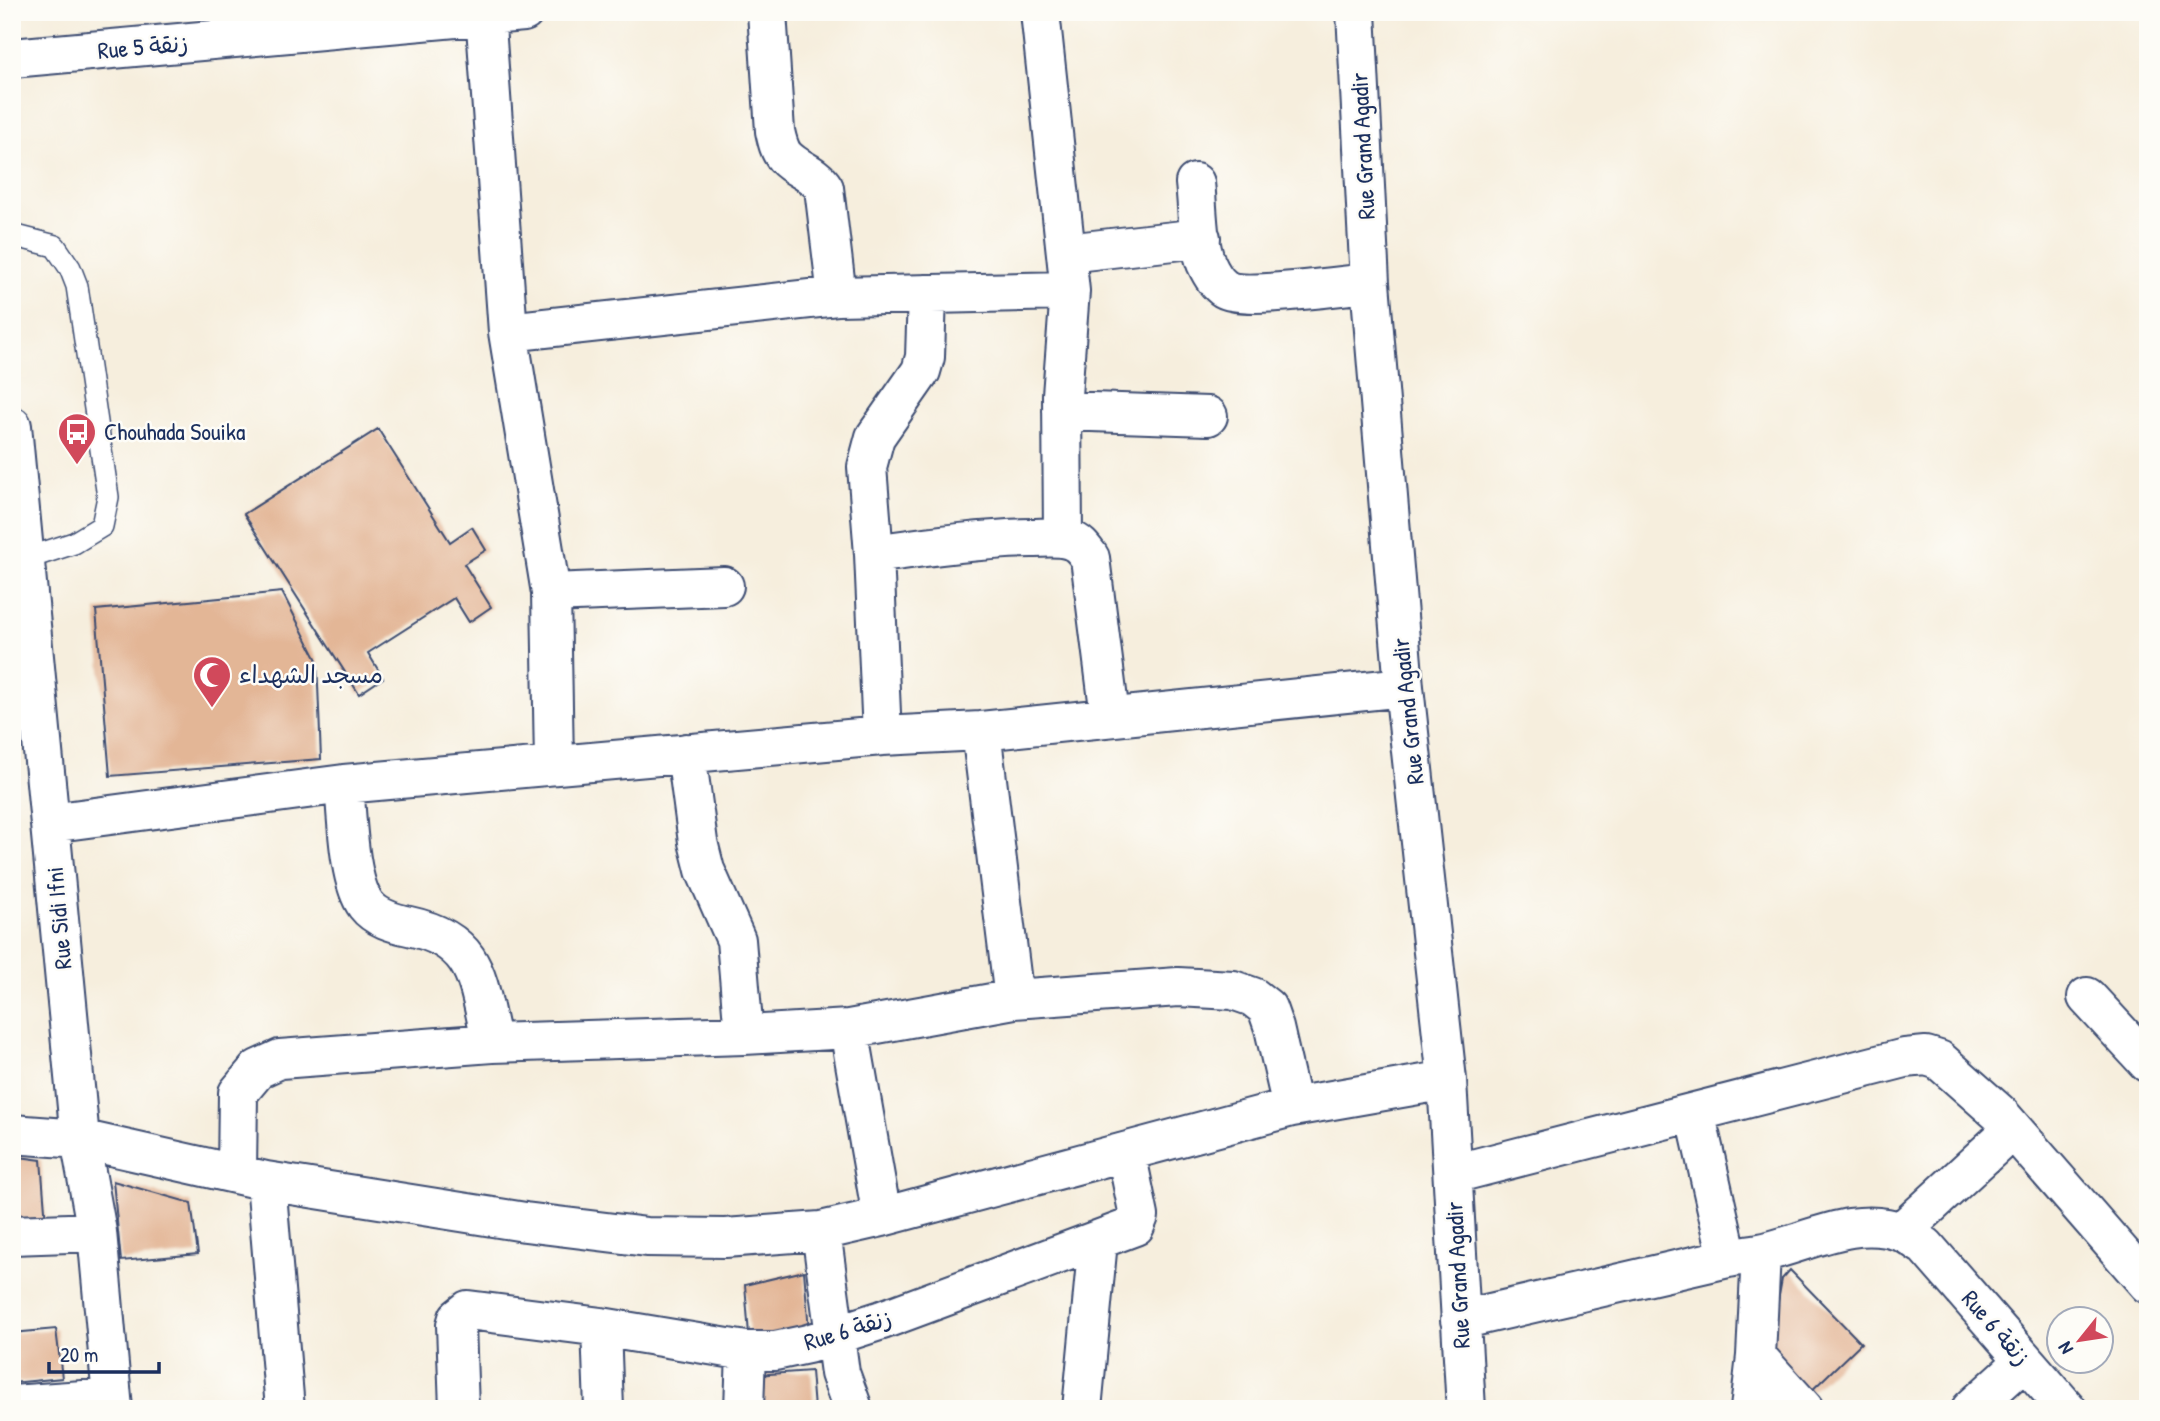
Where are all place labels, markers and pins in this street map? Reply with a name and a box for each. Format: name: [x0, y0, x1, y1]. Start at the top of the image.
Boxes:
bus stop icon: Chouhada Souika: [56, 411, 98, 466]
place label: Chouhada Souika: [104, 415, 245, 447]
mosque icon: مسجد الشهداء: [191, 654, 233, 709]
place label: مسجد الشهداء: [239, 658, 383, 690]

